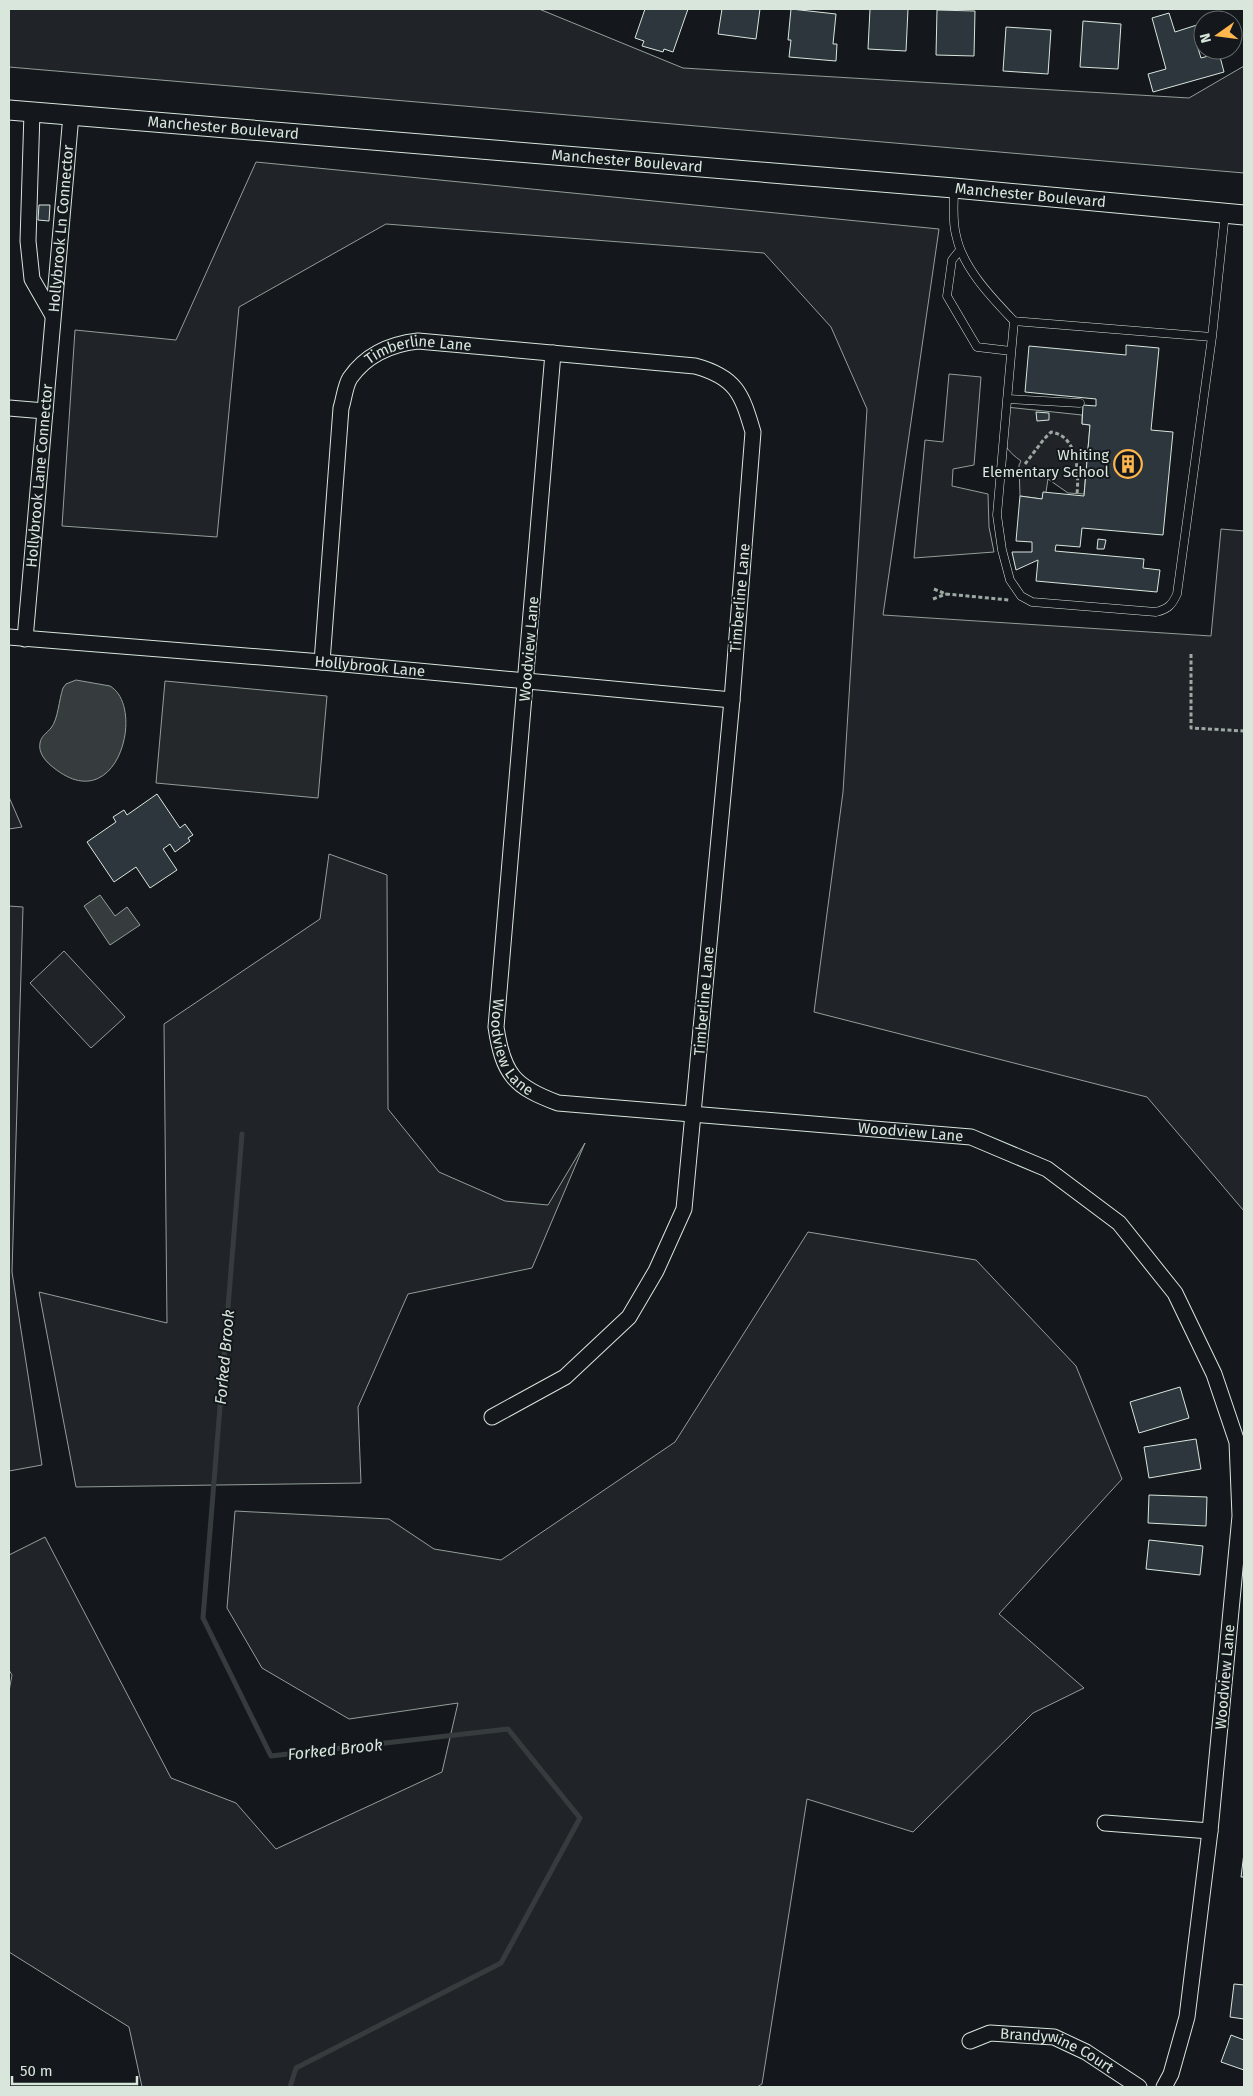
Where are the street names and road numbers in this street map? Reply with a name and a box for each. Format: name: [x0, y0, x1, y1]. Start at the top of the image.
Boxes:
street label: Manchester Boulevard: [147, 112, 300, 143]
street label: Hollybrook Ln Connector: [45, 144, 77, 313]
street label: Manchester Boulevard: [551, 146, 703, 176]
street label: Manchester Boulevard: [954, 179, 1107, 211]
street label: Timberline Lane: [361, 332, 473, 368]
street label: Hollybrook Lane Connector: [22, 383, 56, 568]
street label: Timberline Lane: [726, 543, 754, 653]
street label: Woodview Lane: [515, 596, 543, 702]
street label: Hollybrook Lane: [314, 652, 426, 681]
street label: Timberline Lane: [690, 946, 718, 1056]
street label: Woodview Lane: [487, 998, 537, 1099]
street label: Woodview Lane: [857, 1119, 964, 1145]
street label: Woodview Lane: [1211, 1624, 1239, 1730]
street label: Brandywine Court: [1000, 2025, 1118, 2077]

